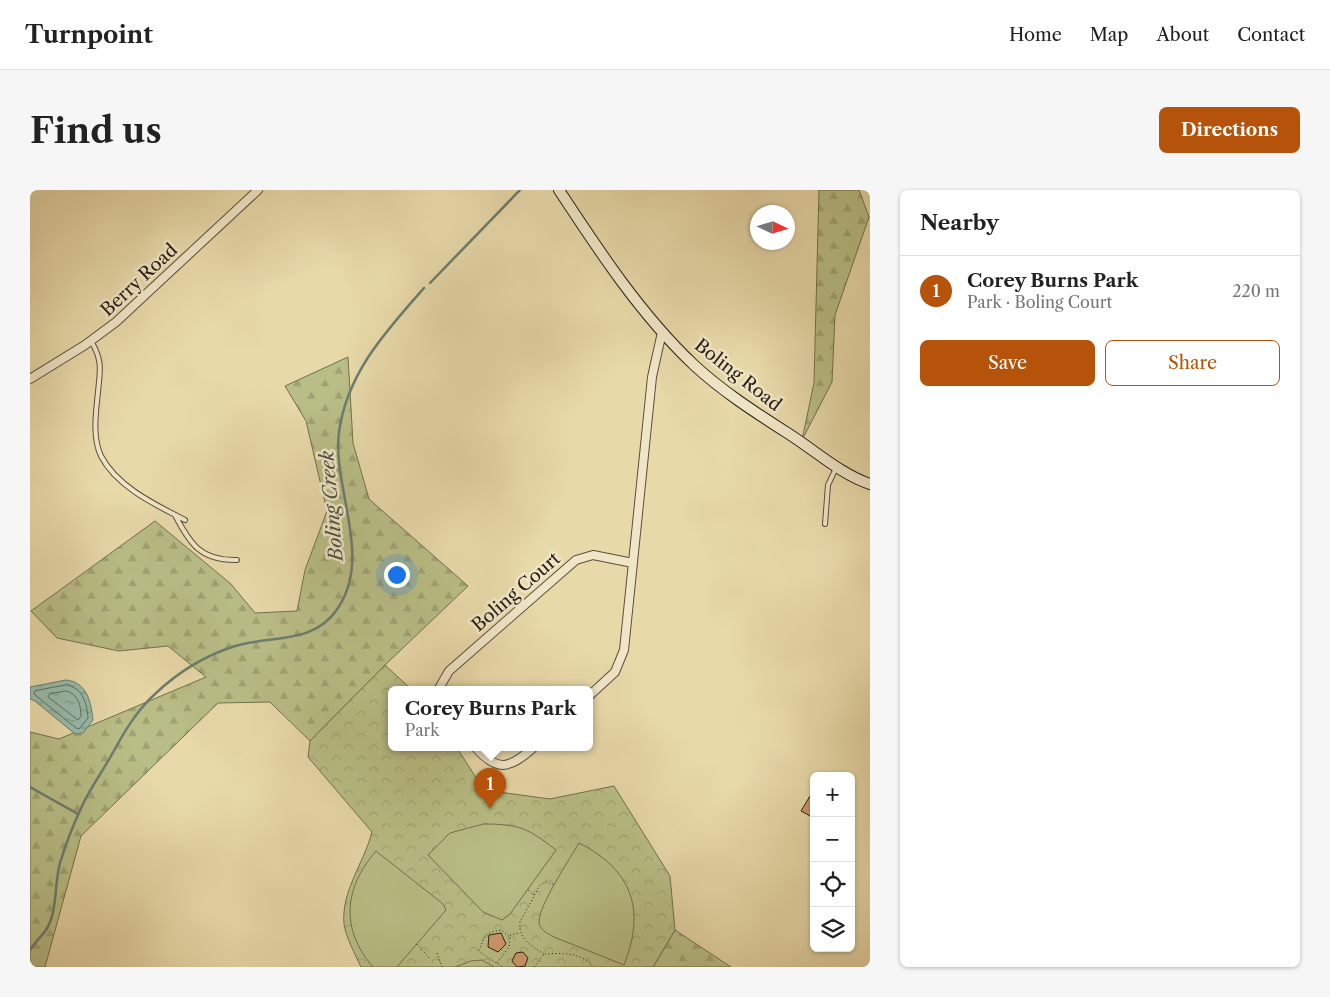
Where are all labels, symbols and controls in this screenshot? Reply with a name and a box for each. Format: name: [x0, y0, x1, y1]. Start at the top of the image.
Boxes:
text: Turnpoint: [25, 20, 153, 49]
text: Home: [1009, 24, 1062, 46]
text: Map: [1090, 24, 1128, 46]
text: About: [1156, 24, 1209, 46]
text: Contact: [1237, 24, 1305, 46]
button: Directions: [1159, 107, 1300, 153]
text: Find us: [30, 109, 162, 152]
north arrow: [750, 205, 795, 250]
text: Nearby: [920, 210, 999, 235]
street label: Berry Road: [96, 239, 182, 321]
text: Corey Burns Park: [967, 269, 1138, 292]
text: 1: [932, 281, 940, 301]
text: 220 m: [1232, 281, 1280, 301]
text: Park · Boling Court: [967, 292, 1112, 312]
street label: Boling Road: [690, 334, 786, 416]
button: Save: [920, 340, 1095, 386]
button: Share: [1105, 340, 1280, 386]
water label: Boling Creek: [315, 450, 348, 564]
street label: Boling Court: [467, 547, 565, 636]
your location: [384, 562, 410, 588]
popup: [388, 686, 593, 751]
text: Corey Burns Park: [405, 697, 576, 720]
text: Park: [405, 720, 440, 740]
pin: 1: [474, 768, 506, 809]
map controls: [810, 772, 855, 952]
button: +: [810, 772, 855, 817]
button: −: [810, 817, 855, 862]
button: locate: [810, 862, 855, 907]
button: layers: [810, 907, 855, 952]

